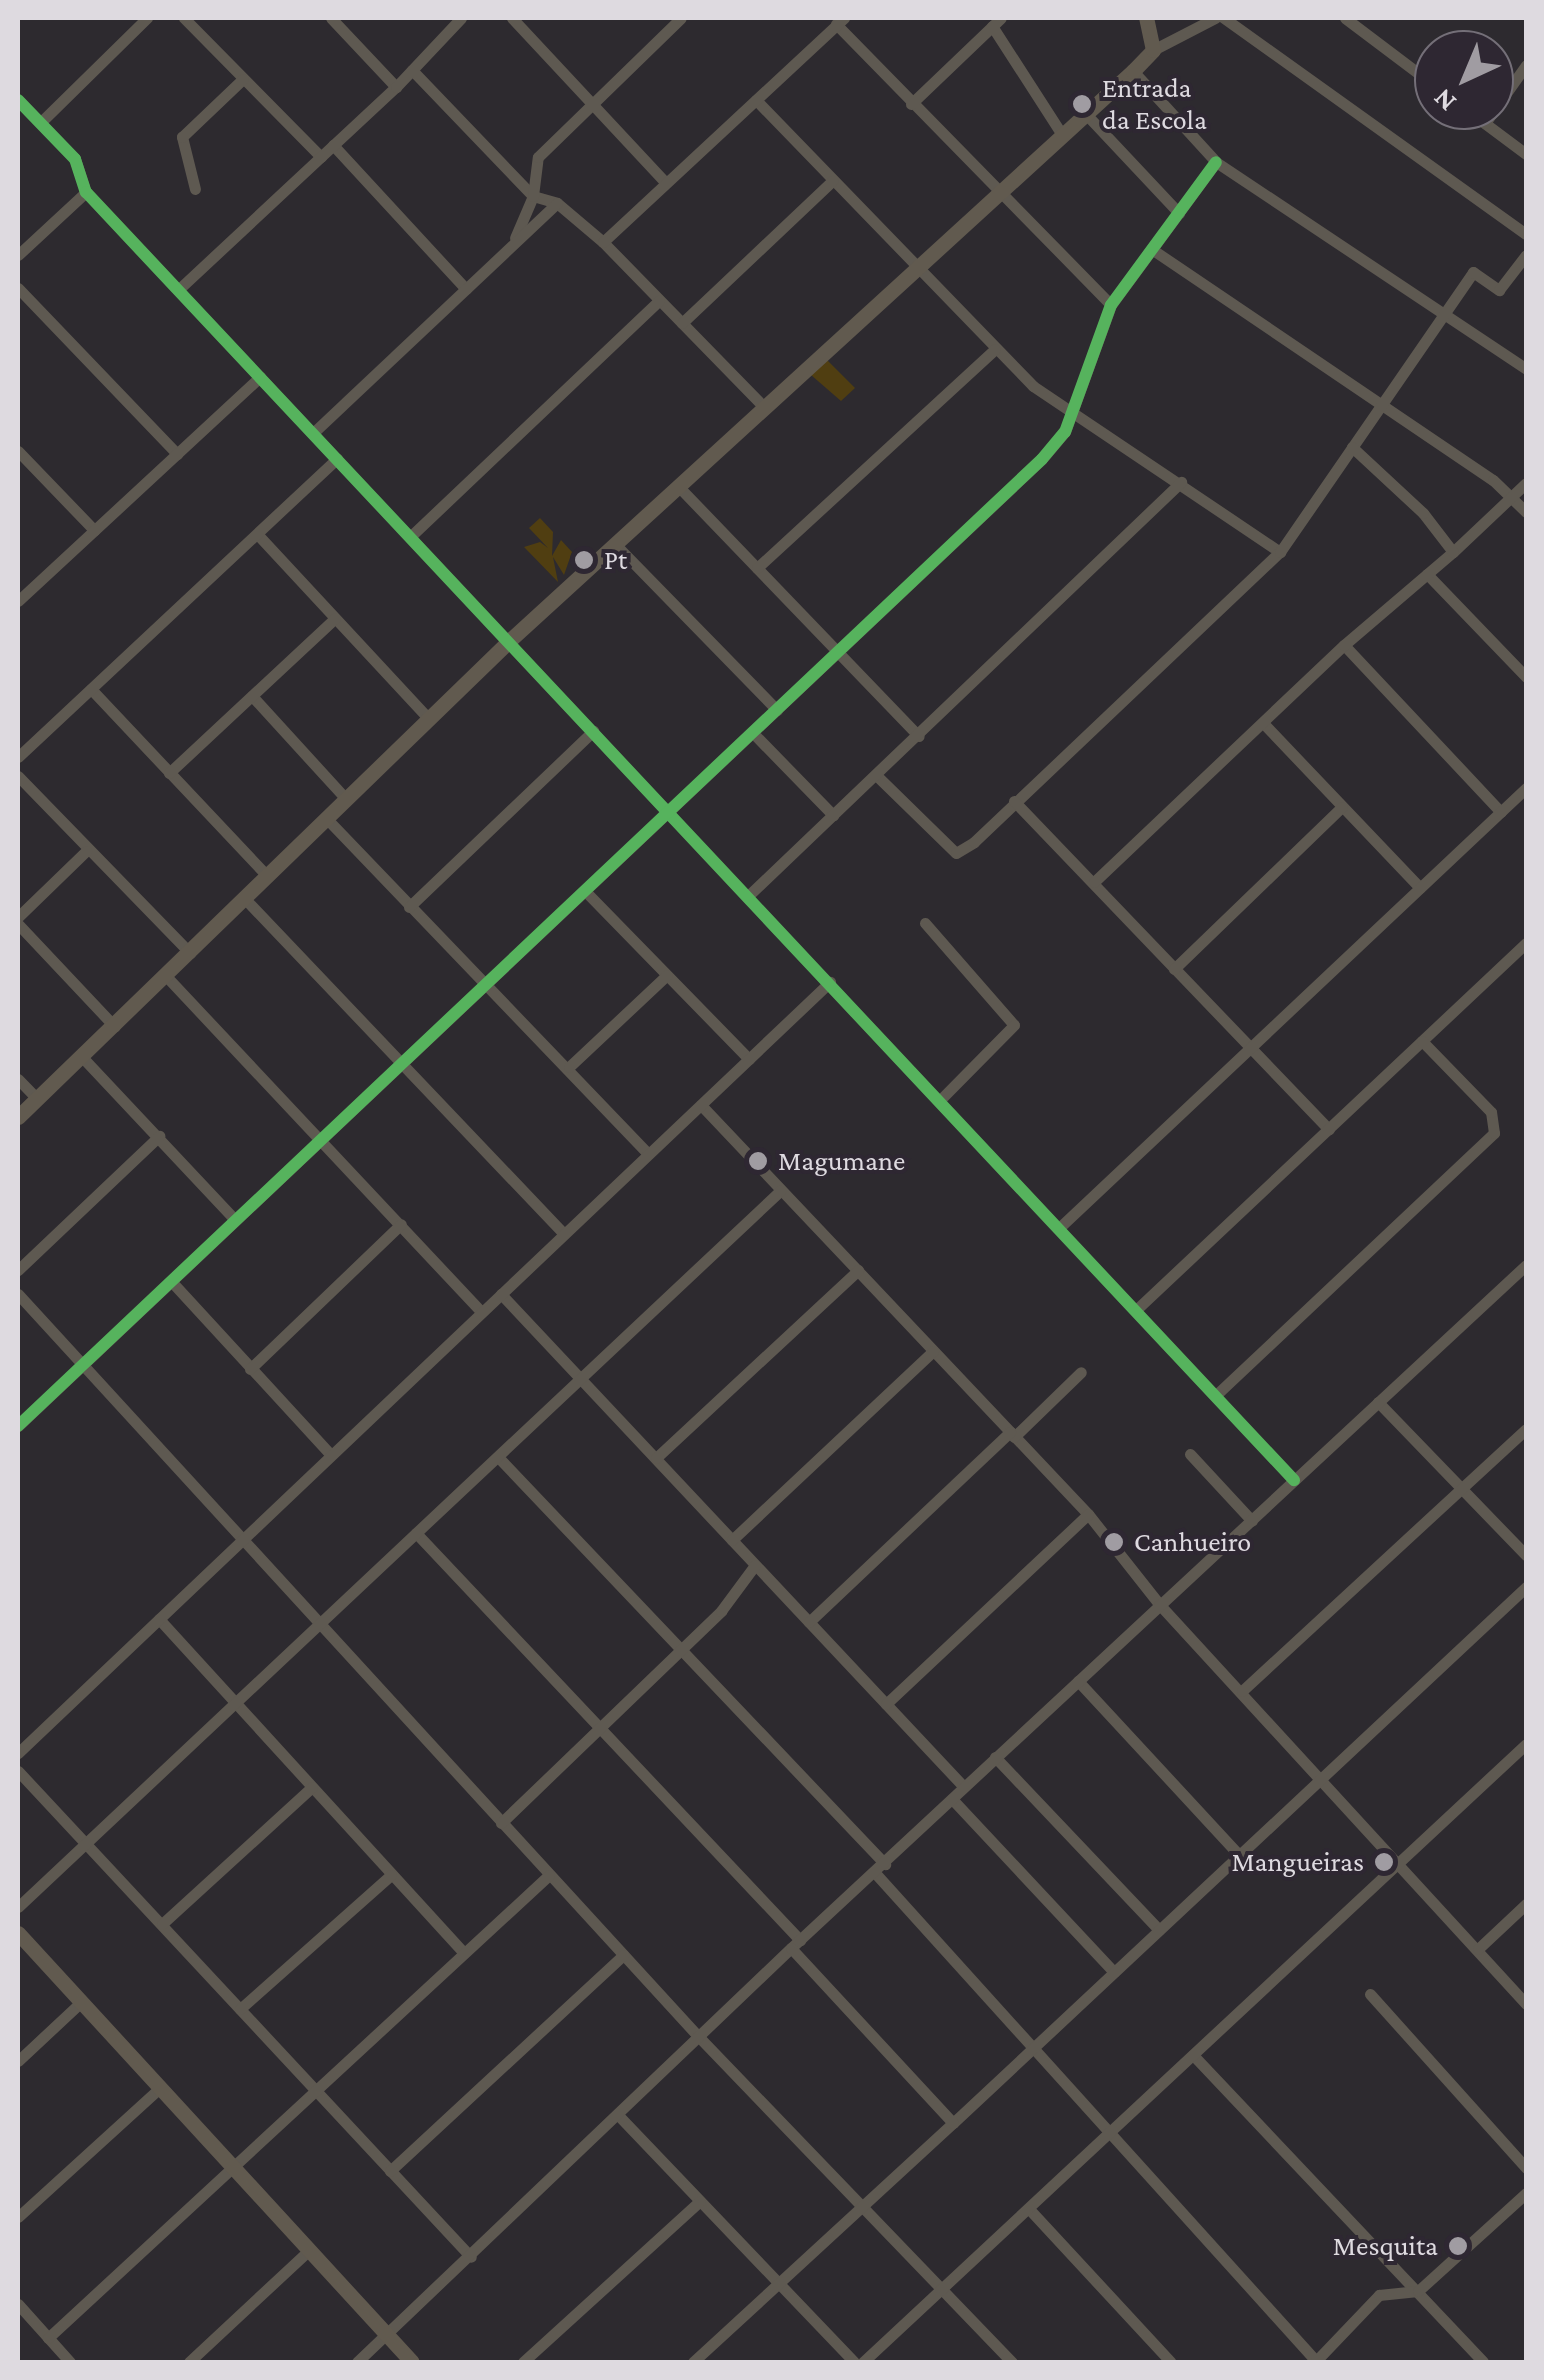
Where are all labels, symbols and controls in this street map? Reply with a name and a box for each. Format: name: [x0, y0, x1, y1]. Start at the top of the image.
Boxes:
north arrow: [1414, 30, 1514, 130]
place label: Entrada da Escola: [1102, 71, 1207, 137]
text: N: [1427, 83, 1462, 118]
marker: Entrada da Escola: [1071, 93, 1093, 115]
place label: Pt: [604, 543, 627, 577]
marker: Pt: [573, 549, 595, 571]
place label: Magumane: [778, 1144, 905, 1178]
marker: Magumane: [747, 1150, 769, 1172]
place label: Canhueiro: [1134, 1525, 1251, 1559]
marker: Canhueiro: [1103, 1531, 1125, 1553]
place label: Mangueiras: [1231, 1845, 1364, 1879]
marker: Mangueiras: [1373, 1851, 1395, 1873]
place label: Mesquita: [1333, 2229, 1438, 2263]
marker: Mesquita: [1447, 2235, 1469, 2257]

